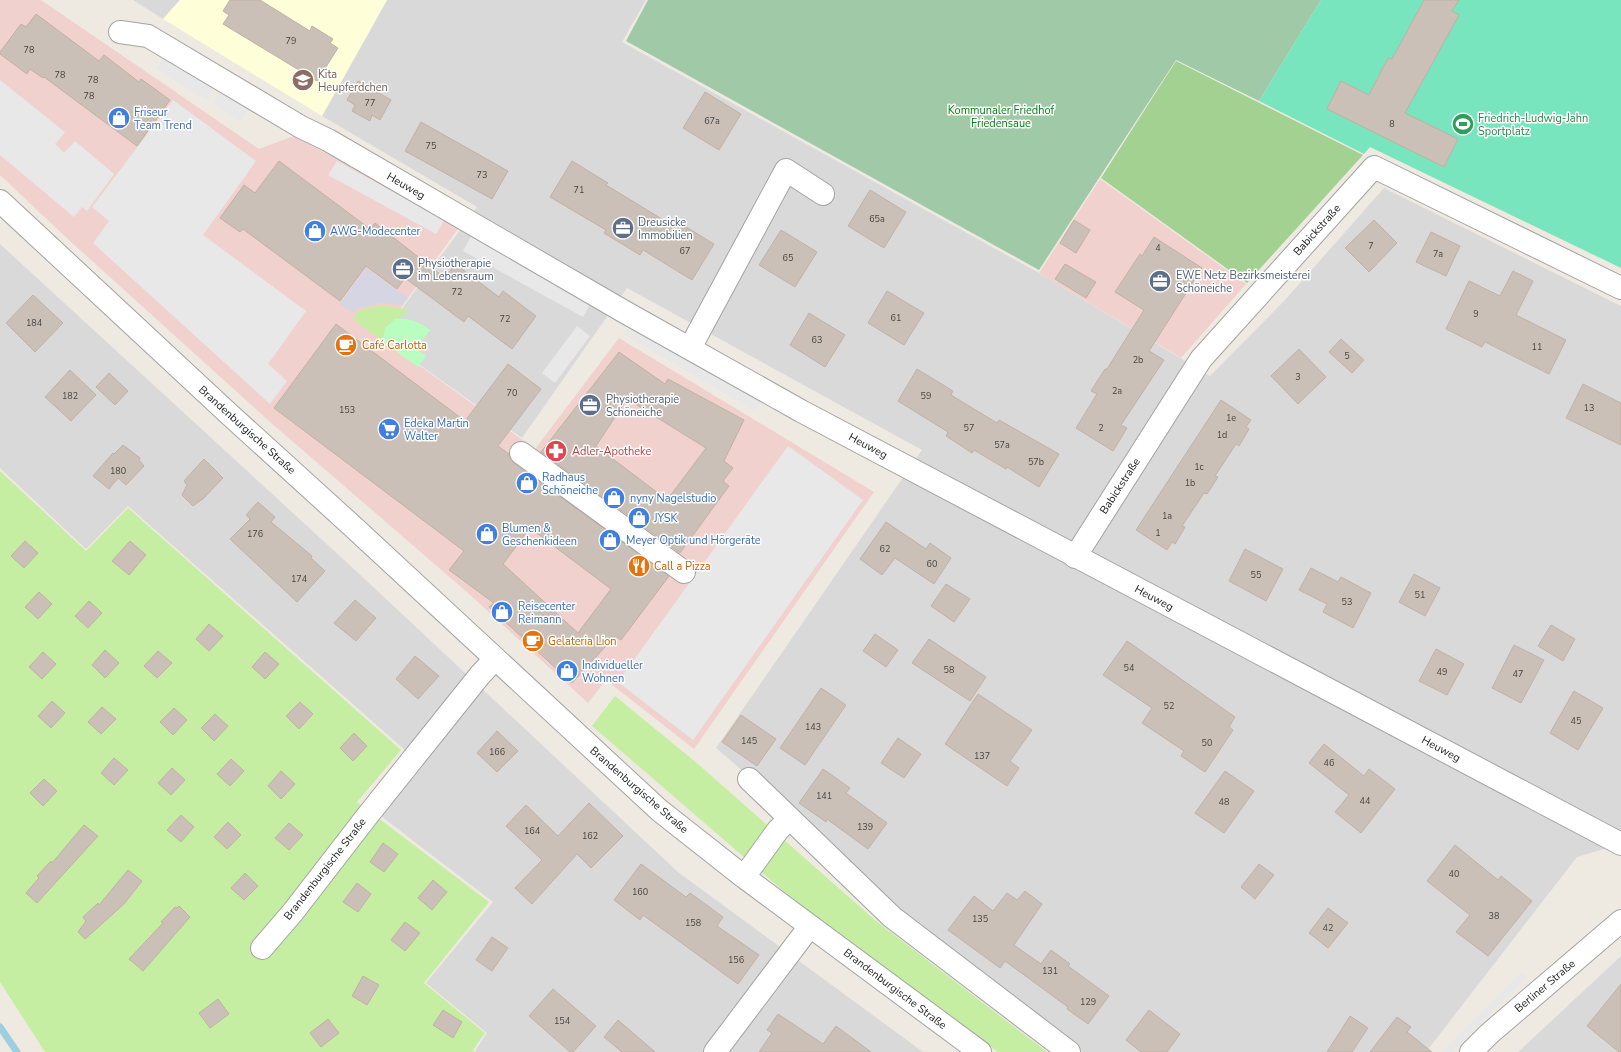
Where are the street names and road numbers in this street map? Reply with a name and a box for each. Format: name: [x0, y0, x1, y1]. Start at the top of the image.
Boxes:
street label: Heuweg: [384, 169, 428, 203]
street label: Babickstraße: [1290, 201, 1344, 259]
street label: Brandenburgische Straße: [195, 382, 299, 478]
street label: Heuweg: [846, 430, 890, 462]
street label: Babickstraße: [1096, 455, 1144, 517]
street label: Heuweg: [1132, 582, 1176, 614]
street label: Heuweg: [1419, 733, 1463, 765]
street label: Brandenburgische Straße: [587, 743, 691, 837]
street label: Brandenburgische Straße: [280, 815, 370, 923]
street label: Brandenburgische Straße: [840, 945, 950, 1033]
street label: Berliner Straße: [1512, 956, 1579, 1016]

